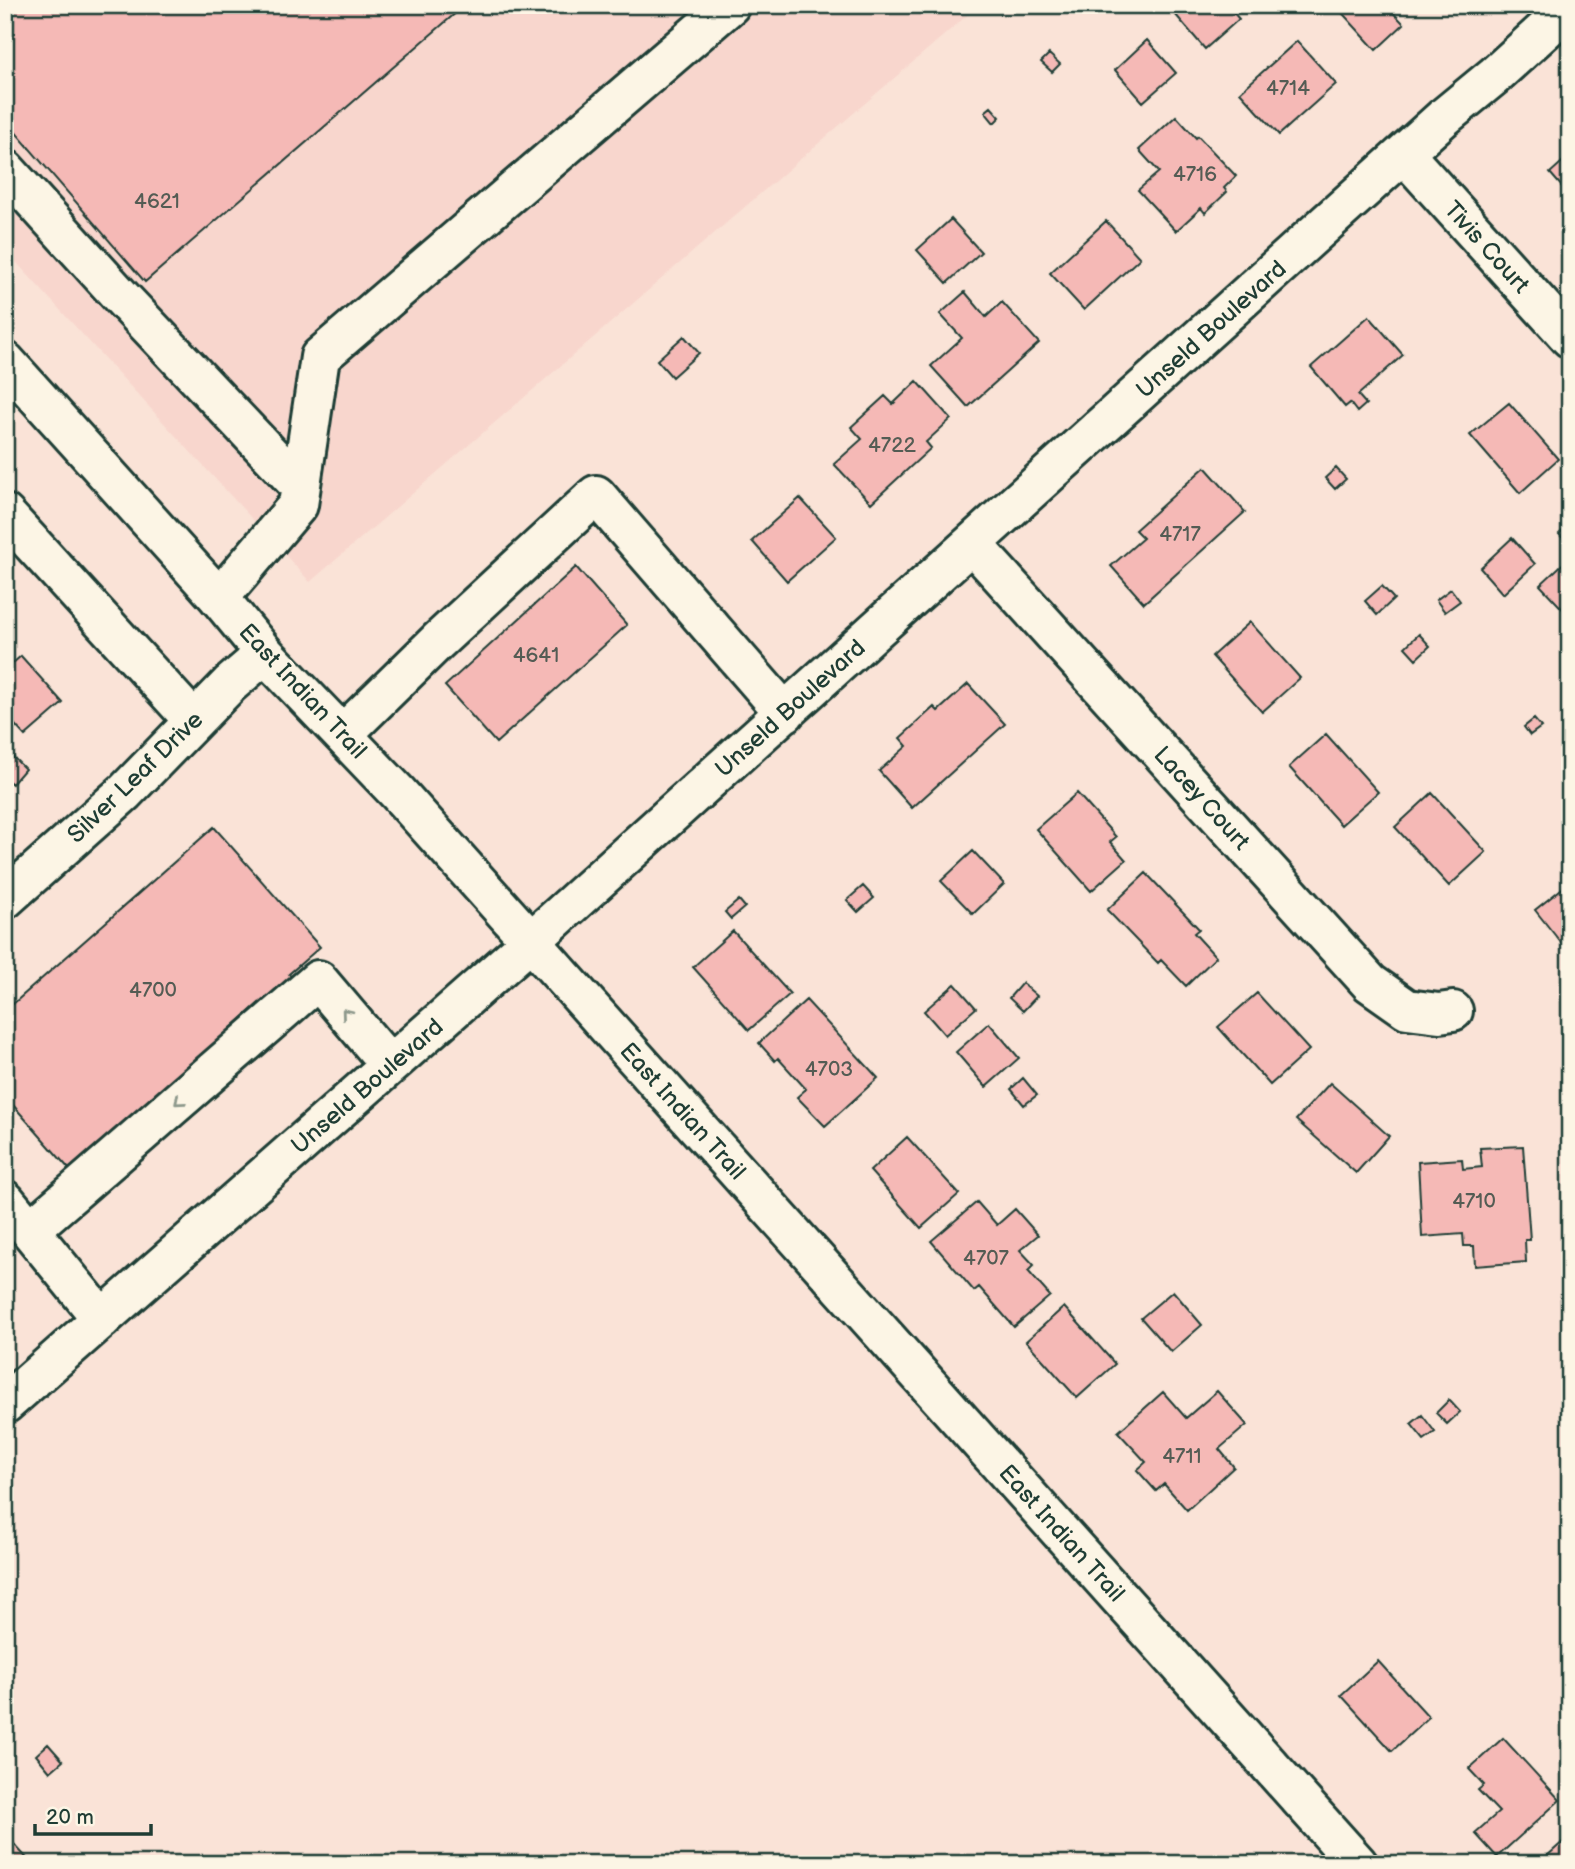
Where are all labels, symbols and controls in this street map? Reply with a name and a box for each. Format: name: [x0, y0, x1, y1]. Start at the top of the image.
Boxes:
house number: 4714: [1266, 76, 1310, 101]
house number: 4716: [1173, 162, 1217, 187]
house number: 4621: [134, 189, 180, 214]
street label: Tivis Court: [1438, 195, 1536, 300]
street label: Unseld Boulevard: [1130, 254, 1292, 404]
house number: 4722: [868, 433, 917, 458]
house number: 4717: [1159, 522, 1201, 547]
street label: East Indian Trail: [233, 618, 373, 765]
street label: Unseld Boulevard: [709, 633, 871, 783]
house number: 4641: [513, 643, 559, 668]
street label: Silver Leaf Drive: [61, 705, 209, 849]
street label: Lacey Court: [1148, 741, 1256, 857]
house number: 4700: [129, 978, 177, 1003]
one-way arrow: [342, 1009, 354, 1022]
street label: Unseld Boulevard: [285, 1012, 449, 1160]
street label: East Indian Trail: [614, 1037, 752, 1186]
house number: 4703: [805, 1057, 853, 1082]
one-way arrow: [174, 1093, 187, 1105]
house number: 4710: [1452, 1189, 1496, 1214]
house number: 4707: [963, 1246, 1010, 1271]
house number: 4711: [1162, 1444, 1202, 1469]
street label: East Indian Trail: [993, 1459, 1131, 1608]
scale bar: [35, 1792, 150, 1836]
text: 20 m: [46, 1805, 94, 1830]

